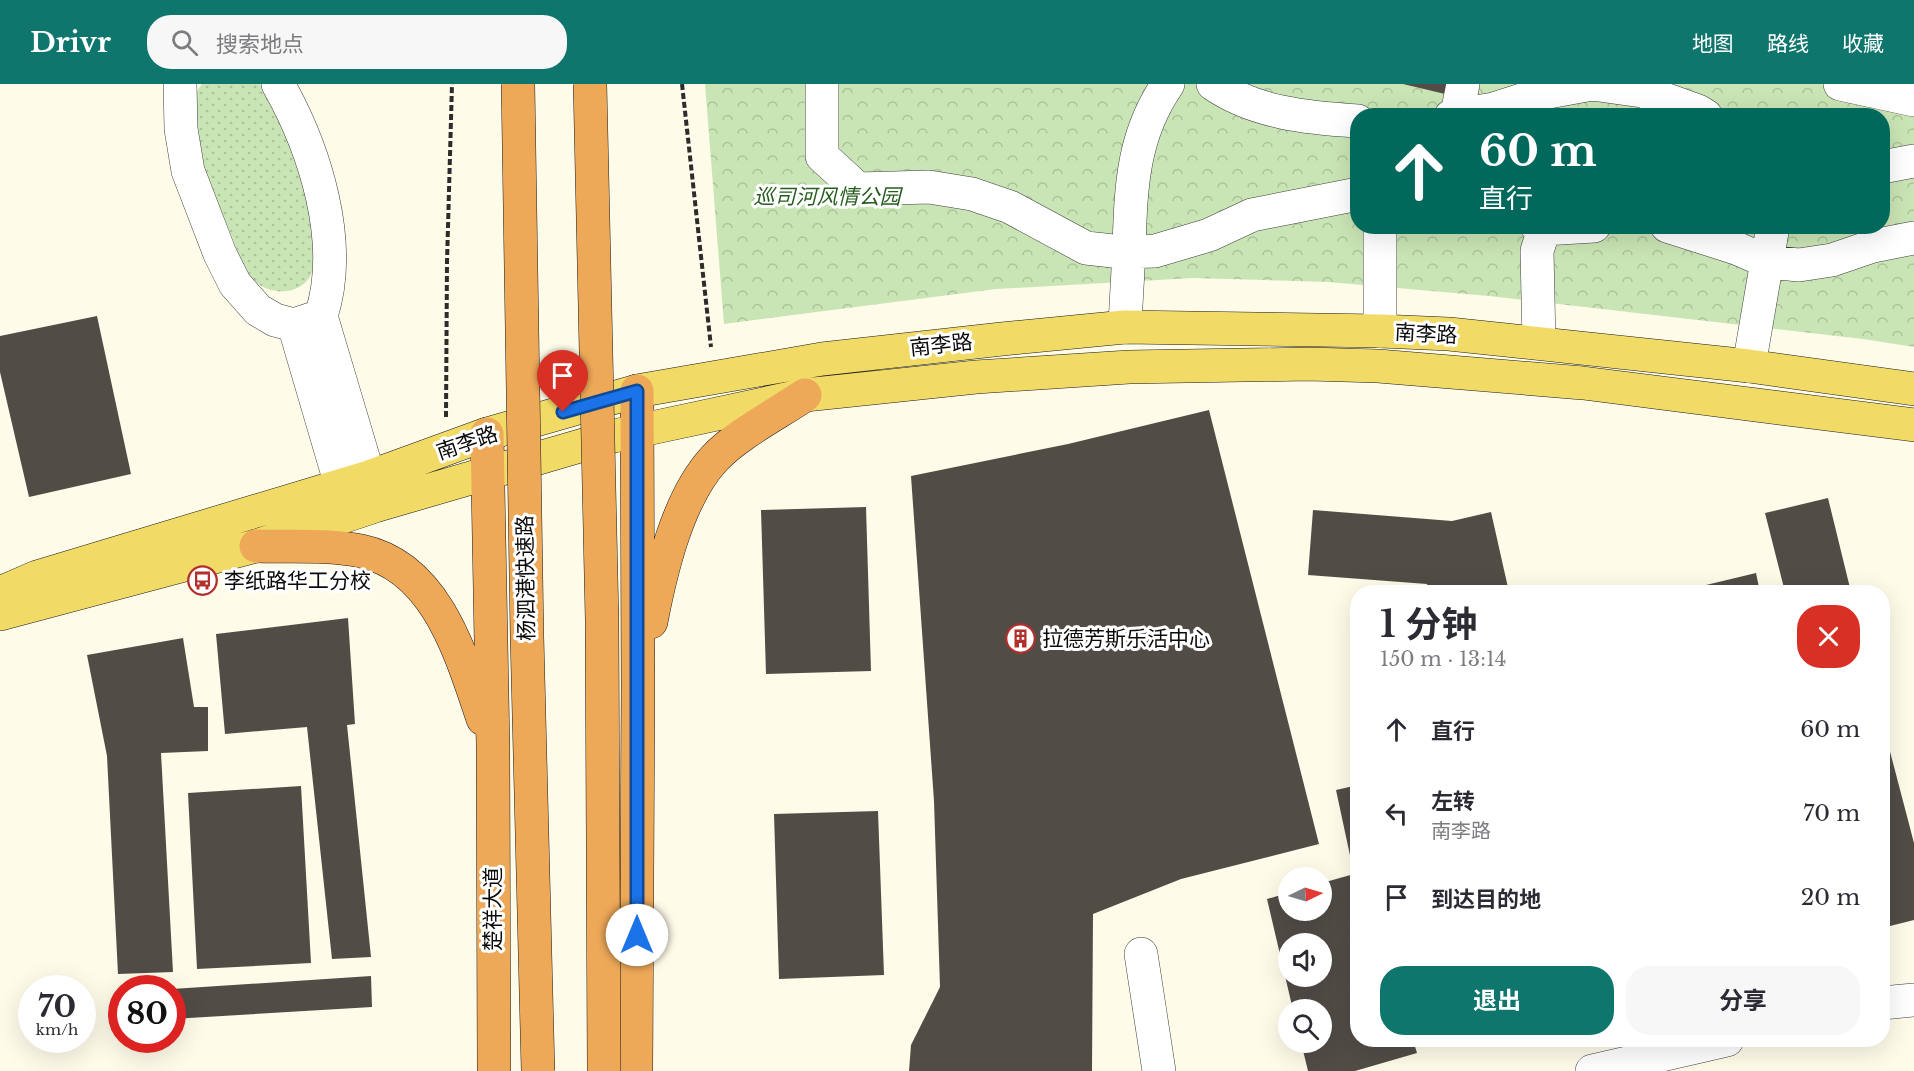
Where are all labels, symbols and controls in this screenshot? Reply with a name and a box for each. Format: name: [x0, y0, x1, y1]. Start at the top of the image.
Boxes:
search box: [147, 15, 567, 69]
text: Drivr: [30, 25, 111, 60]
icon: search: [168, 26, 201, 59]
text: 搜索地点: [216, 31, 304, 58]
text: 地图: [1692, 31, 1734, 57]
text: 路线: [1767, 31, 1809, 57]
text: 收藏: [1842, 31, 1884, 57]
text: 60 m: [1479, 125, 1597, 177]
icon: ahead: [1380, 132, 1458, 210]
text: 直行: [1479, 182, 1533, 215]
park label: 巡司河风情公园: [754, 184, 903, 210]
street label: 南李路: [1394, 319, 1458, 349]
street label: 南李路: [908, 329, 974, 361]
pin: [537, 350, 588, 412]
icon: arrive: [546, 359, 579, 392]
street label: 南李路: [433, 420, 501, 466]
street label: 杨泗港快速路: [512, 515, 540, 641]
bus stop icon: 李纸路华工分校: [187, 565, 219, 597]
place label: 李纸路华工分校: [224, 568, 371, 594]
text: 1 分钟: [1380, 602, 1477, 647]
button: close: [1797, 605, 1860, 668]
building icon: 拉德芳斯乐活中心: [1005, 623, 1037, 655]
place label: 拉德芳斯乐活中心: [1042, 626, 1210, 652]
text: 150 m · 13:14: [1380, 647, 1507, 671]
icon: ahead: [1380, 713, 1413, 746]
text: 60 m: [1800, 716, 1860, 743]
text: 直行: [1431, 718, 1475, 745]
text: 左转: [1431, 788, 1475, 815]
icon: left: [1380, 797, 1413, 830]
text: 70 m: [1803, 800, 1860, 827]
text: 南李路: [1431, 819, 1491, 843]
street label: 楚祥大道: [480, 867, 506, 951]
north arrow: [1278, 867, 1332, 921]
map controls: [1278, 867, 1332, 1053]
icon: arrive: [1380, 881, 1413, 914]
text: 20 m: [1801, 884, 1860, 911]
text: 到达目的地: [1431, 886, 1541, 913]
position arrow: [605, 903, 669, 967]
button: sound: [1278, 933, 1332, 987]
button: 退出: [1380, 966, 1614, 1035]
button: 分享: [1626, 966, 1860, 1035]
speed limit sign: 80: [108, 975, 186, 1053]
text: 70: [38, 988, 76, 1025]
button: search: [1278, 999, 1332, 1053]
text: km/h: [36, 1020, 78, 1039]

